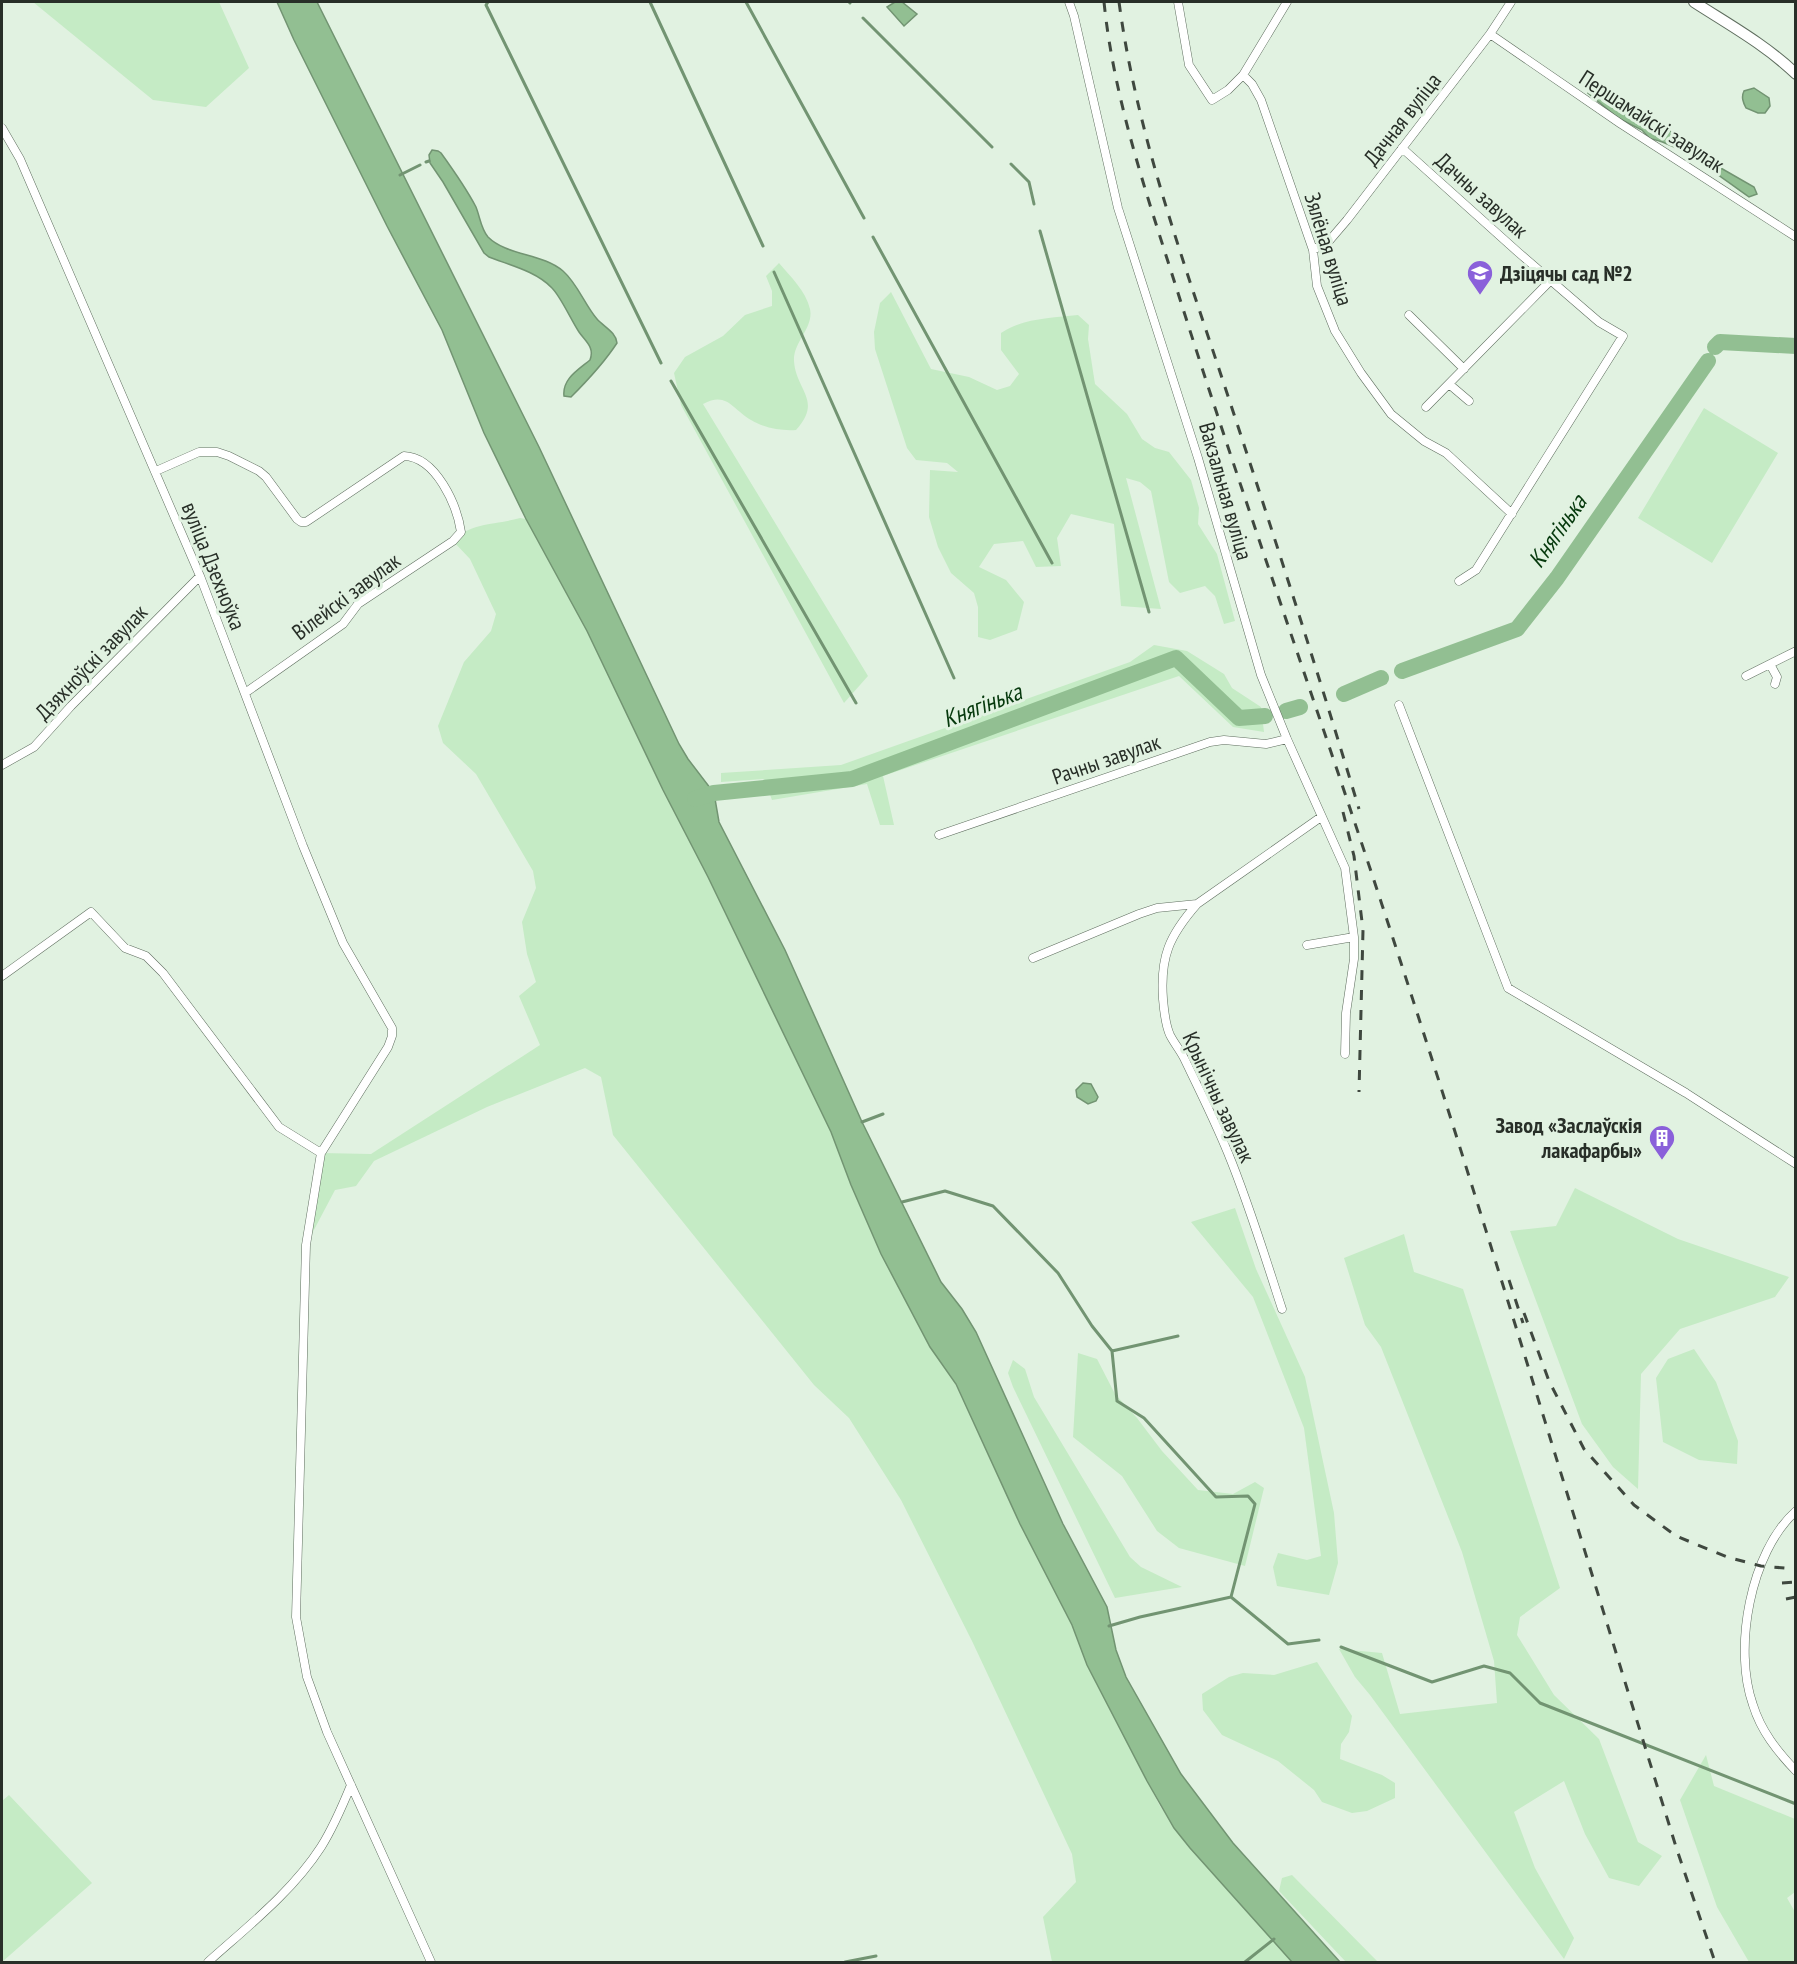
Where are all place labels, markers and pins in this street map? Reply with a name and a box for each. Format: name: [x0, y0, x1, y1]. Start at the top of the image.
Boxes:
school or university icon: Дзіцячы сад №2: [1465, 258, 1495, 296]
place label: Дзіцячы сад №2: [1500, 259, 1633, 287]
place label: Завод «Заслаўскія лакафарбы»: [1495, 1111, 1642, 1164]
building icon: Завод «Заслаўскія лакафарбы»: [1647, 1123, 1677, 1161]

